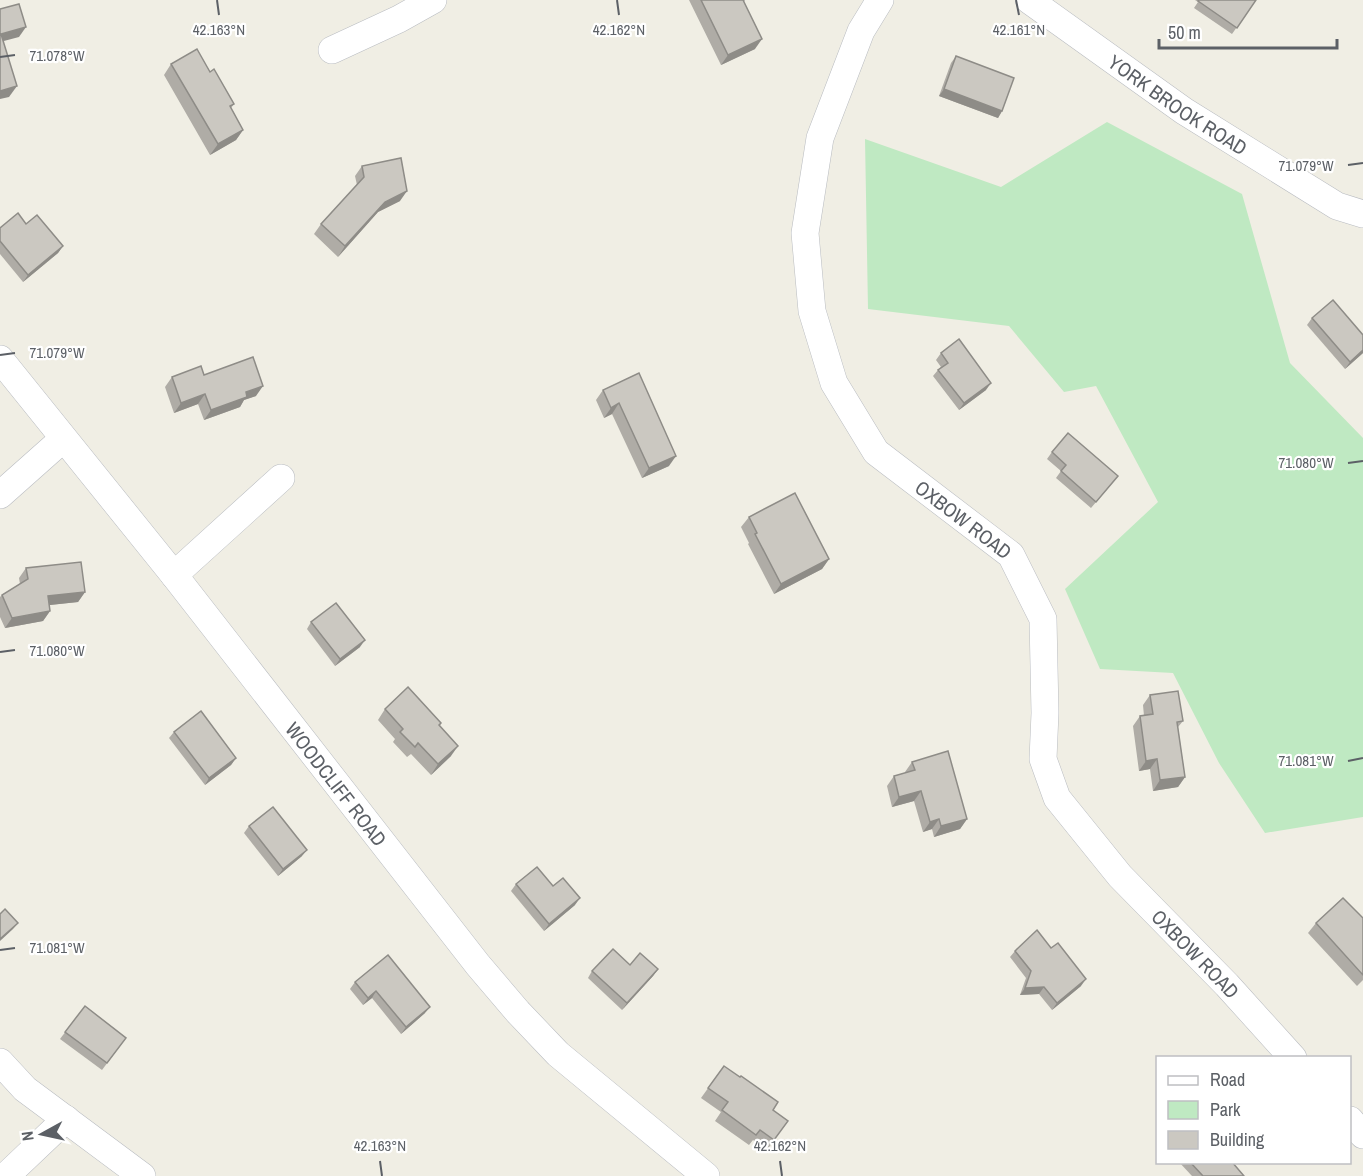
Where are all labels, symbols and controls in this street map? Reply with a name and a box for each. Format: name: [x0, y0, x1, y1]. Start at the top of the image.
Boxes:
scale bar: [1159, 12, 1338, 50]
text: 42.163°N: [193, 19, 245, 40]
text: 42.162°N: [593, 19, 645, 40]
text: 42.161°N: [993, 19, 1045, 40]
text: 50 m: [1168, 20, 1201, 45]
text: 71.078°W: [29, 45, 85, 66]
street label: YORK BROOK ROAD: [1103, 48, 1253, 161]
text: 71.079°W: [1278, 155, 1334, 176]
text: 71.079°W: [29, 342, 85, 363]
text: 71.080°W: [1278, 452, 1334, 473]
street label: OXBOW ROAD: [910, 473, 1018, 565]
text: 71.080°W: [29, 640, 85, 661]
street label: WOODCLIFF ROAD: [280, 716, 394, 851]
text: 71.081°W: [1278, 750, 1334, 771]
street label: OXBOW ROAD: [1146, 903, 1246, 1004]
text: 71.081°W: [29, 937, 85, 958]
legend: [1156, 1056, 1351, 1164]
text: Road: [1210, 1067, 1245, 1092]
text: Park: [1210, 1097, 1241, 1122]
north arrow: [12, 1104, 72, 1164]
text: Building: [1210, 1127, 1265, 1152]
text: N: [16, 1130, 39, 1142]
text: 42.163°N: [354, 1135, 406, 1156]
text: 42.162°N: [754, 1135, 806, 1156]

